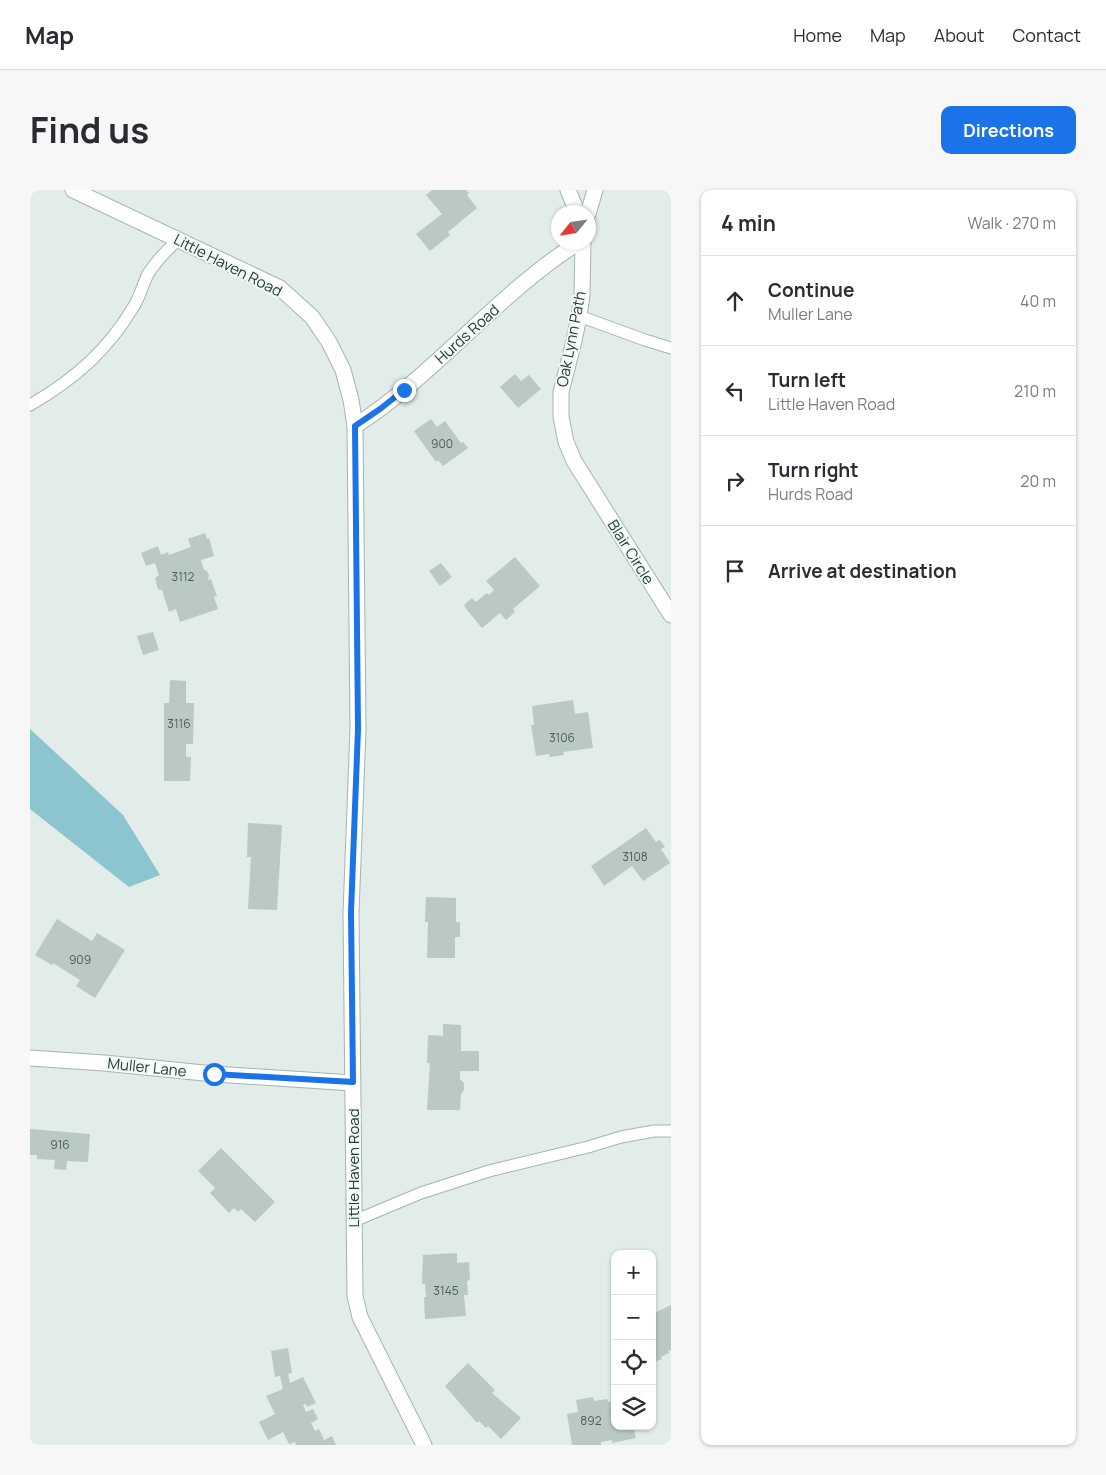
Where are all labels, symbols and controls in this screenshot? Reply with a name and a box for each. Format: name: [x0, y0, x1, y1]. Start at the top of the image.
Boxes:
text: Map: [25, 18, 74, 51]
text: Home: [793, 23, 842, 47]
text: Map: [870, 23, 906, 47]
text: About: [934, 23, 984, 47]
text: Contact: [1012, 23, 1081, 47]
text: Find us: [30, 106, 149, 154]
button: Directions: [941, 106, 1076, 154]
north arrow: [551, 205, 596, 250]
text: 4 min: [721, 209, 776, 237]
text: Walk · 270 m: [967, 212, 1056, 234]
street label: Little Haven Road: [170, 229, 286, 301]
text: Continue: [768, 277, 854, 303]
icon: ahead: [721, 287, 749, 315]
street label: Oak Lynn Path: [551, 289, 591, 389]
text: 40 m: [1020, 290, 1056, 312]
street label: Hurds Road: [430, 300, 504, 368]
text: Muller Lane: [768, 303, 853, 325]
text: Turn left: [768, 367, 846, 393]
icon: left: [721, 377, 749, 405]
route end: [393, 379, 416, 402]
text: 210 m: [1014, 380, 1056, 402]
text: Little Haven Road: [768, 393, 895, 415]
house number: 900: [431, 435, 453, 452]
text: Turn right: [768, 457, 858, 483]
icon: right: [721, 467, 749, 495]
text: 20 m: [1020, 470, 1056, 492]
text: Hurds Road: [768, 483, 853, 505]
street label: Blair Circle: [603, 516, 659, 589]
icon: arrive: [721, 557, 749, 585]
text: Arrive at destination: [768, 558, 957, 584]
house number: 3112: [172, 568, 195, 585]
house number: 3116: [167, 715, 191, 732]
house number: 3106: [549, 729, 575, 746]
house number: 3108: [622, 848, 648, 865]
house number: 909: [69, 951, 91, 968]
street label: Muller Lane: [106, 1052, 188, 1082]
route start: [203, 1063, 226, 1086]
street label: Little Haven Road: [343, 1108, 364, 1228]
house number: 916: [50, 1136, 70, 1153]
map controls: [611, 1250, 656, 1430]
button: +: [611, 1250, 656, 1295]
house number: 3145: [433, 1282, 459, 1299]
button: −: [611, 1295, 656, 1340]
button: locate: [611, 1340, 656, 1385]
button: layers: [611, 1385, 656, 1430]
house number: 892: [580, 1412, 602, 1429]

